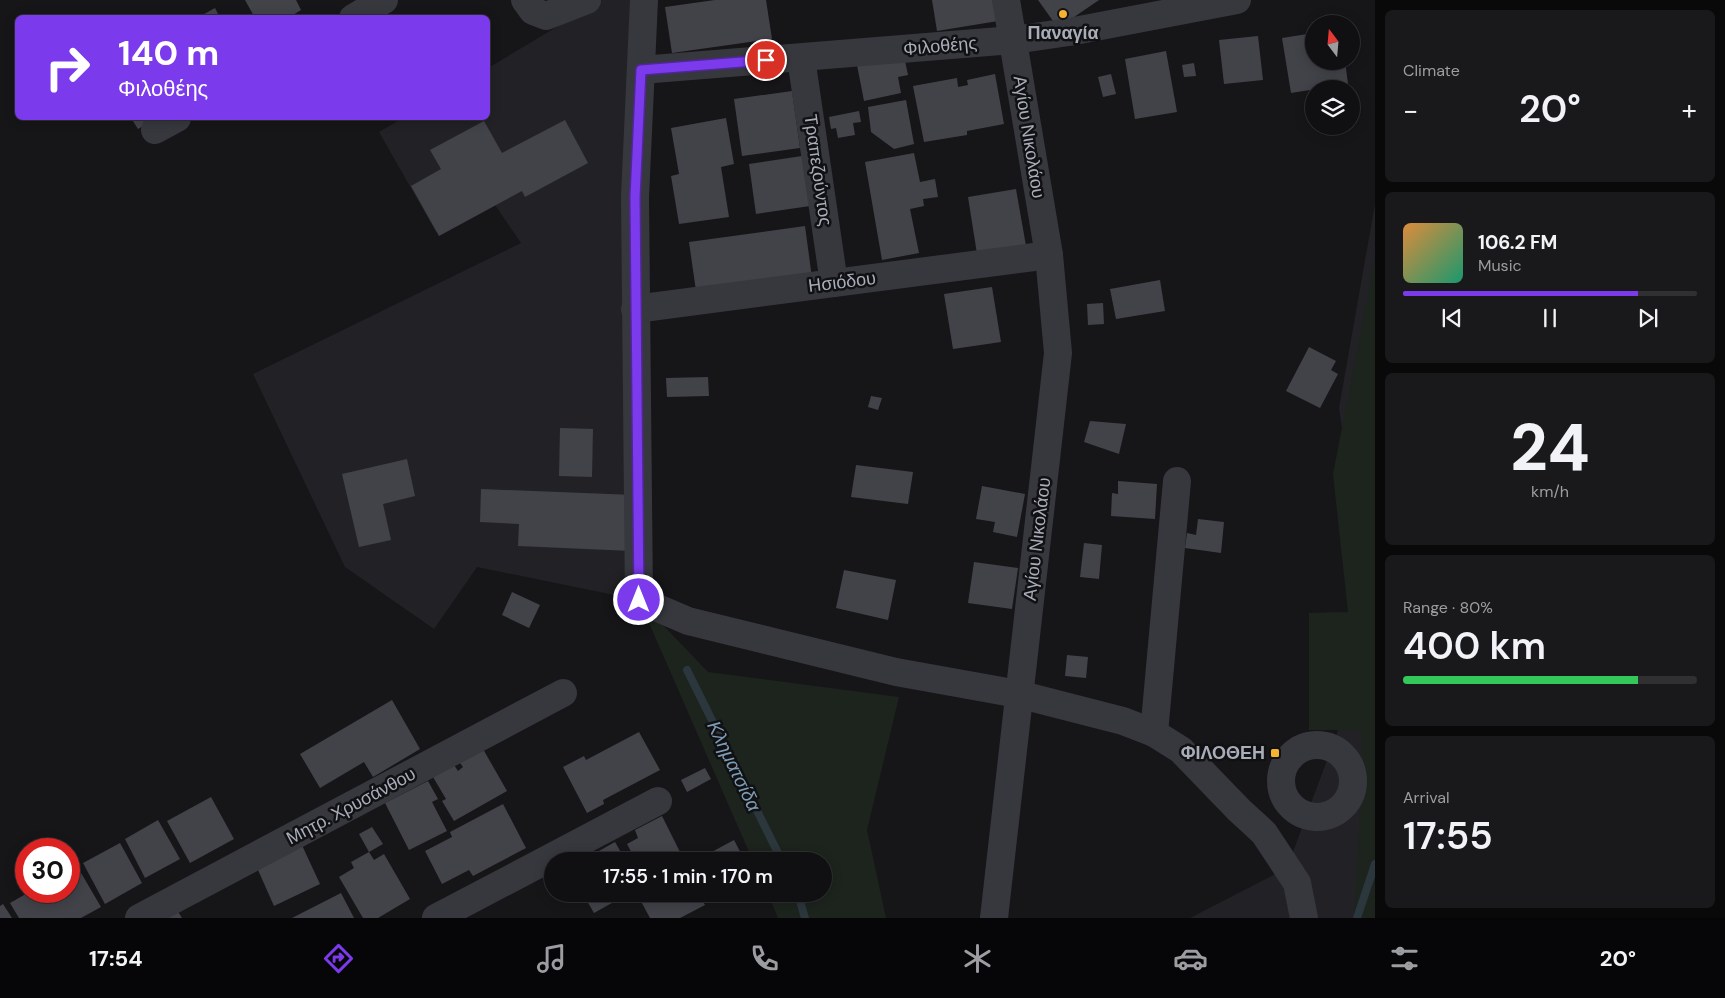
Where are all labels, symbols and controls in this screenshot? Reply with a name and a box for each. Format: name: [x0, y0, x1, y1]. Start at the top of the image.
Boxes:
marker: Παναγία: [1057, 8, 1069, 20]
north arrow: [1305, 15, 1360, 70]
map controls: [1305, 15, 1360, 135]
place label: Παναγία: [1027, 21, 1099, 45]
text: 140 m: [118, 30, 219, 76]
street label: Φιλοθέης: [902, 31, 978, 61]
icon: right: [35, 35, 100, 100]
pin: [745, 39, 787, 81]
icon: arrive: [752, 46, 780, 74]
text: Climate: [1403, 60, 1460, 81]
text: Φιλοθέης: [118, 74, 208, 103]
street label: Αγίου Νικολάου: [1007, 74, 1051, 200]
button: layers: [1305, 80, 1360, 135]
text: 20°: [1519, 84, 1581, 134]
text: −: [1403, 92, 1418, 129]
text: +: [1682, 92, 1697, 129]
street label: Τραπεζούντος: [798, 113, 838, 228]
text: 106.2 FM: [1478, 230, 1557, 255]
text: Music: [1478, 255, 1522, 276]
street label: Ησιόδου: [807, 266, 877, 298]
icon: previous: [1438, 304, 1466, 332]
icon: pause: [1536, 304, 1564, 332]
icon: next: [1634, 304, 1662, 332]
text: 24: [1510, 406, 1590, 490]
street label: Αγίου Νικολάου: [1018, 476, 1056, 602]
text: km/h: [1531, 481, 1569, 502]
position arrow: [612, 573, 664, 625]
text: Range · 80%: [1403, 597, 1493, 618]
text: 400 km: [1403, 621, 1546, 671]
water label: Κληματσίδα: [701, 717, 767, 816]
place label: ΦΙΛΟΘΕΗ: [1181, 741, 1265, 765]
marker: ΦΙΛΟΘΕΗ: [1269, 747, 1281, 759]
street label: Μητρ. Χρυσάνθου: [282, 762, 420, 850]
text: Arrival: [1403, 787, 1450, 808]
text: 17:55: [1403, 811, 1493, 861]
speed limit sign: 30: [15, 838, 80, 903]
text: 17:55 · 1 min · 170 m: [603, 864, 773, 889]
icon: directions: [321, 941, 356, 976]
icon: music: [534, 941, 569, 976]
icon: phone: [747, 941, 782, 976]
icon: climate: [960, 941, 995, 976]
icon: car: [1173, 941, 1208, 976]
icon: filters: [1387, 941, 1422, 976]
text: 17:54: [89, 944, 143, 973]
text: 20°: [1600, 944, 1636, 973]

